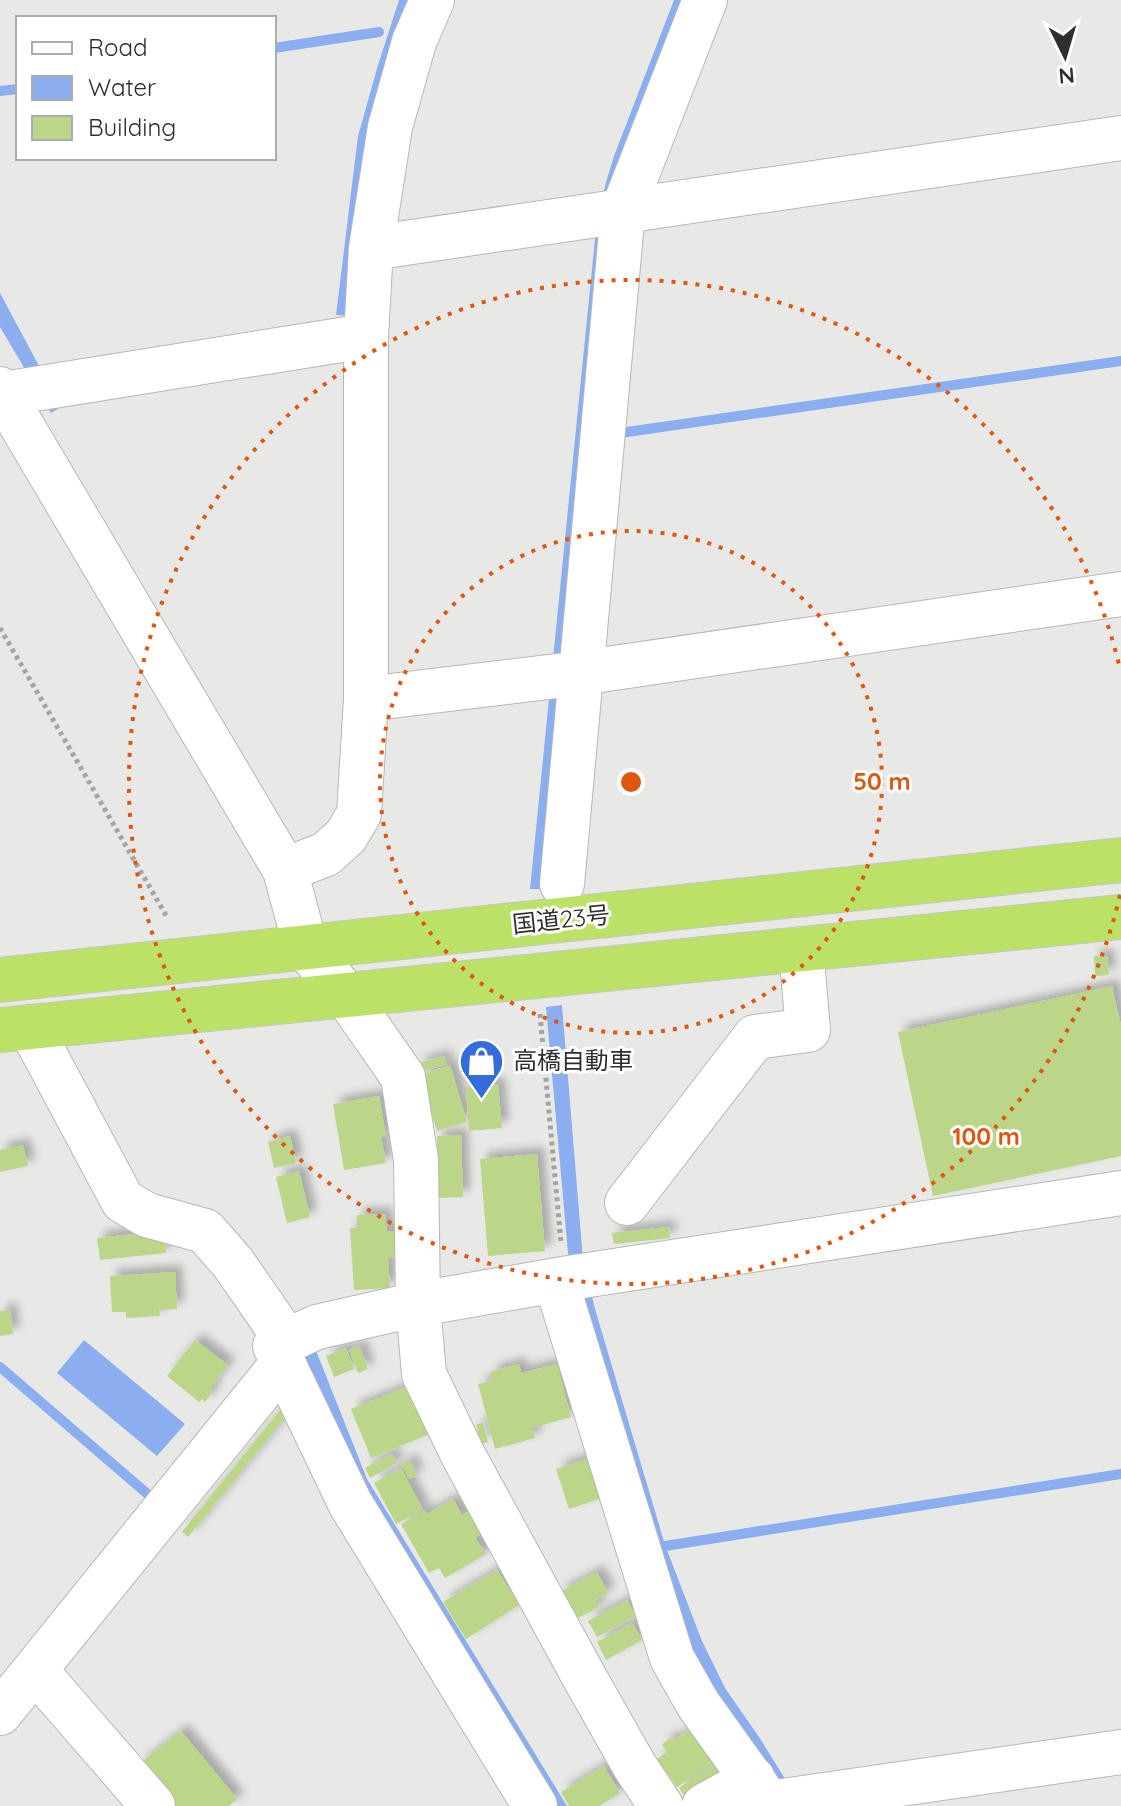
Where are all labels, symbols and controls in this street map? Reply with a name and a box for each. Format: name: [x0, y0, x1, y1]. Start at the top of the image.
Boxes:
legend: [16, 16, 276, 160]
north arrow: [1025, 16, 1105, 96]
text: Road: [88, 32, 148, 62]
text: N: [1057, 61, 1076, 91]
text: Water: [88, 72, 156, 102]
text: Building: [88, 112, 176, 142]
text: 50 m: [853, 766, 911, 796]
centre of rings: [617, 768, 645, 796]
street label: 国道23号: [511, 899, 611, 939]
shop icon: 高橋自動車: [458, 1037, 506, 1100]
place label: 高橋自動車: [513, 1045, 633, 1075]
text: 100 m: [952, 1121, 1020, 1151]

